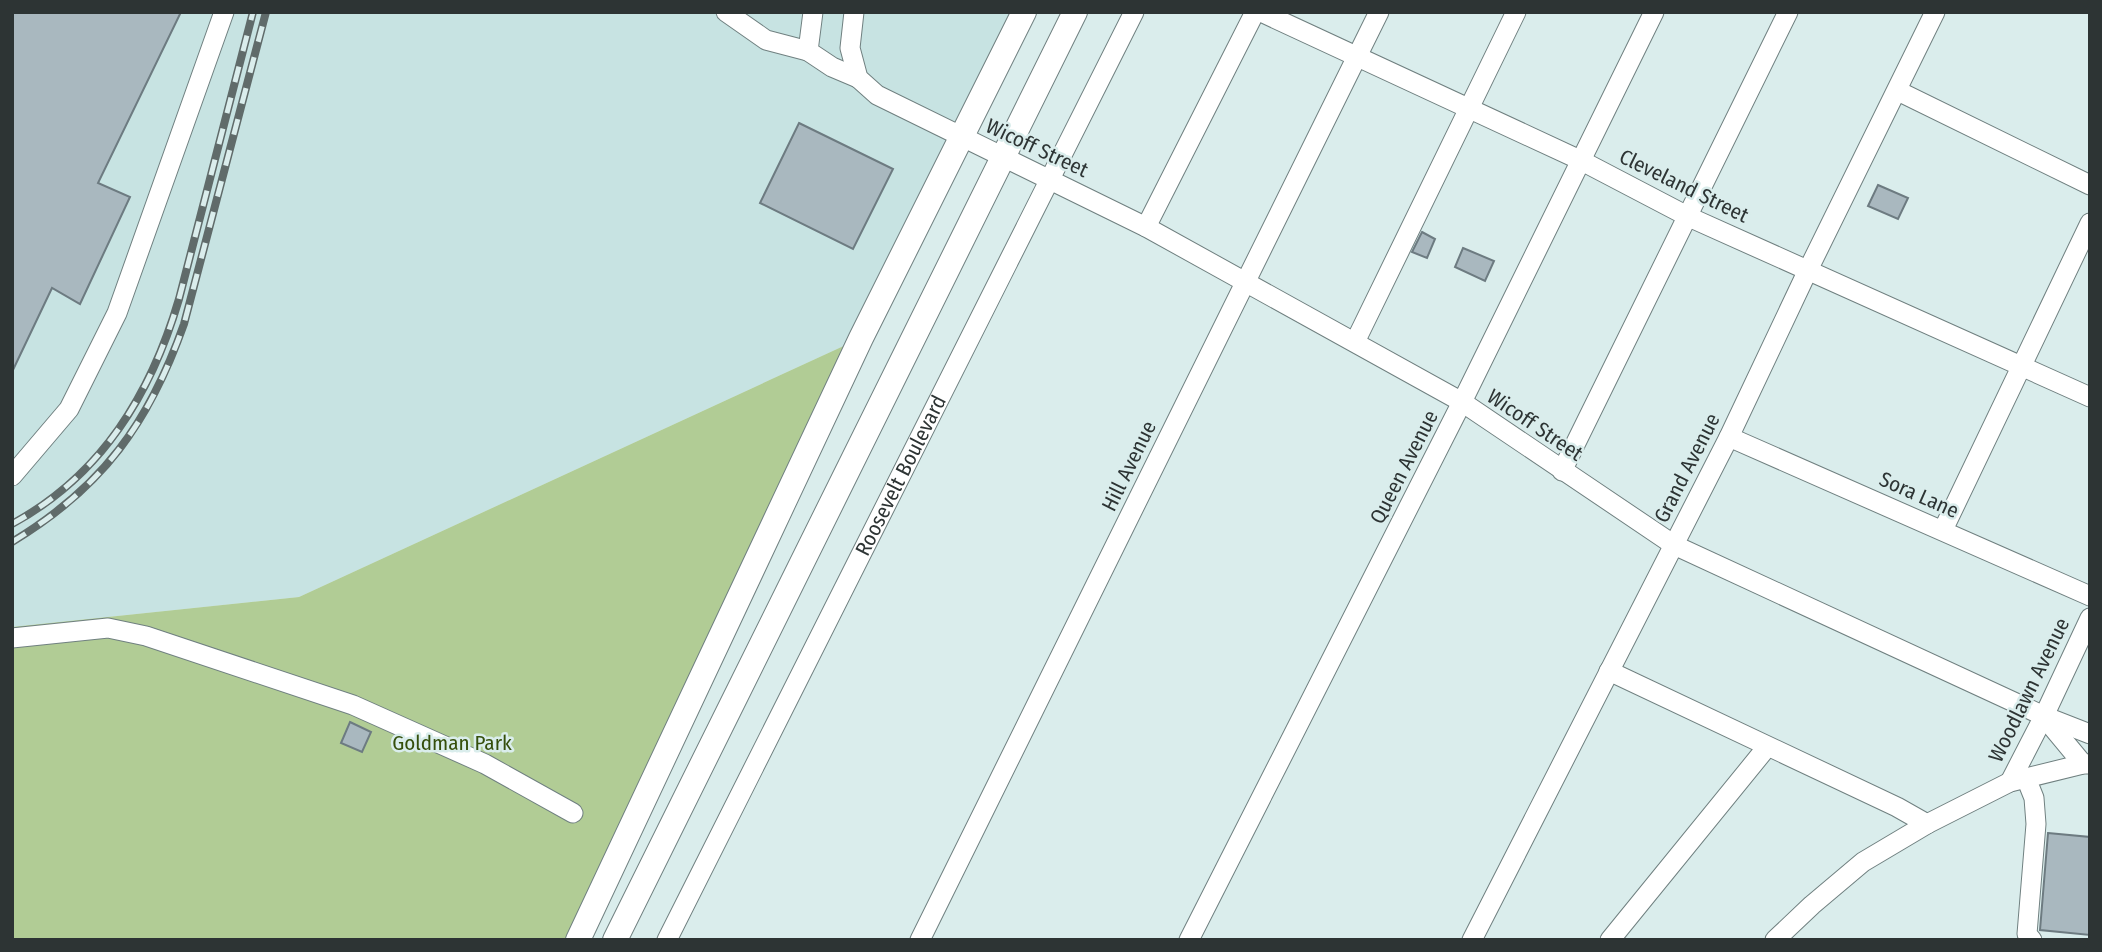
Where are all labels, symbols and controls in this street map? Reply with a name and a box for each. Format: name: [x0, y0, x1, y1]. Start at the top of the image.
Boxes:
street label: Wicoff Street: [982, 113, 1092, 183]
street label: Cleveland Street: [1615, 144, 1753, 229]
street label: Wicoff Street: [1482, 383, 1588, 467]
street label: Roosevelt Boulevard: [850, 391, 952, 560]
street label: Queen Avenue: [1364, 406, 1444, 528]
street label: Grand Avenue: [1648, 409, 1726, 527]
street label: Hill Avenue: [1096, 417, 1162, 515]
street label: Sora Lane: [1875, 466, 1963, 524]
street label: Woodlawn Avenue: [1983, 614, 2075, 766]
park label: Goldman Park: [392, 730, 512, 756]

